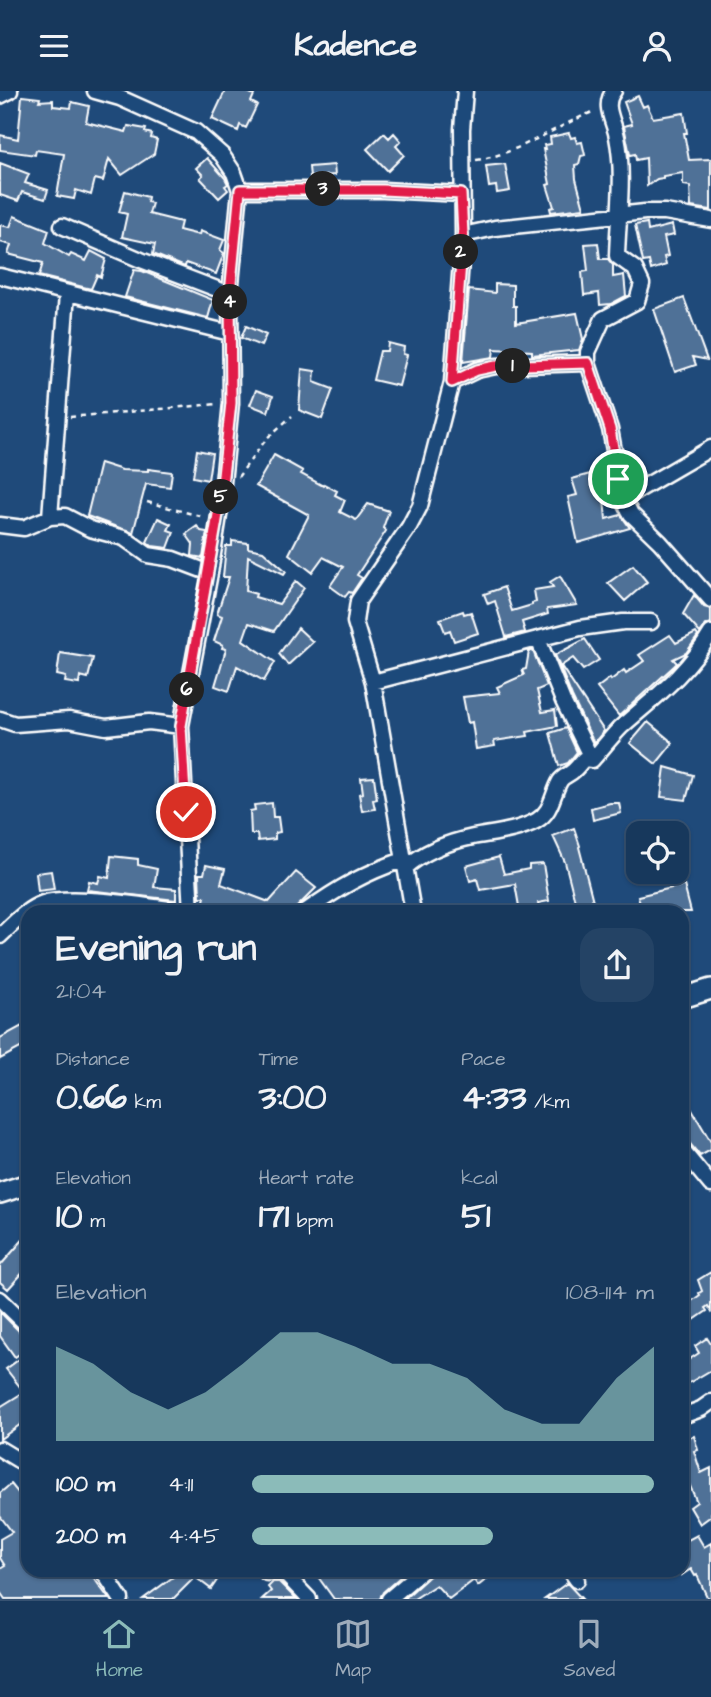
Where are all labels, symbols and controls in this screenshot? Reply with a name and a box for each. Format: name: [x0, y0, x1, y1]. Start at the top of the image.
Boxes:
text: Kadence: [294, 23, 417, 68]
icon: menu: [35, 27, 73, 65]
icon: person: [638, 27, 676, 65]
pin: 3: [306, 171, 340, 207]
text: 3: [318, 175, 327, 202]
pin: 2: [444, 235, 478, 269]
text: 2: [455, 238, 466, 265]
pin: 4: [212, 285, 247, 319]
text: 4: [223, 288, 236, 315]
pin: 1: [496, 349, 530, 383]
text: 1: [511, 352, 514, 379]
pin: [588, 449, 648, 509]
icon: arrive: [599, 460, 637, 498]
pin: 5: [204, 479, 238, 515]
text: 5: [214, 483, 227, 510]
pin: 6: [170, 673, 204, 707]
text: 6: [181, 676, 192, 703]
pin: [156, 782, 216, 842]
icon: check: [167, 793, 205, 831]
map controls: [626, 821, 689, 884]
button: locate: [626, 821, 689, 884]
text: Evening run: [56, 923, 257, 975]
button: share: [580, 928, 654, 1002]
text: 21:04: [56, 975, 106, 1007]
text: Distance: [56, 1046, 130, 1073]
text: Time: [259, 1046, 298, 1073]
text: Pace: [461, 1046, 505, 1073]
text: 0.66: [56, 1073, 127, 1122]
text: 3:00: [259, 1073, 326, 1122]
text: 4:33: [461, 1073, 527, 1122]
text: km: [127, 1089, 161, 1116]
text: /km: [527, 1089, 569, 1116]
text: Elevation: [56, 1165, 131, 1192]
text: Heart rate: [259, 1165, 354, 1192]
text: kcal: [461, 1165, 498, 1192]
text: 10: [56, 1192, 83, 1241]
text: 171: [259, 1192, 289, 1241]
text: 51: [461, 1192, 491, 1241]
text: m: [83, 1208, 105, 1235]
text: bpm: [289, 1208, 333, 1235]
text: Elevation: [56, 1276, 147, 1308]
text: 108–114 m: [566, 1276, 654, 1308]
text: 100 m: [56, 1468, 115, 1500]
text: 4:11: [168, 1468, 193, 1500]
text: 200 m: [56, 1520, 125, 1552]
text: 4:45: [168, 1520, 219, 1552]
tab: Home: [96, 1615, 143, 1684]
tab: Map: [334, 1615, 372, 1684]
tab: Saved: [564, 1615, 615, 1684]

